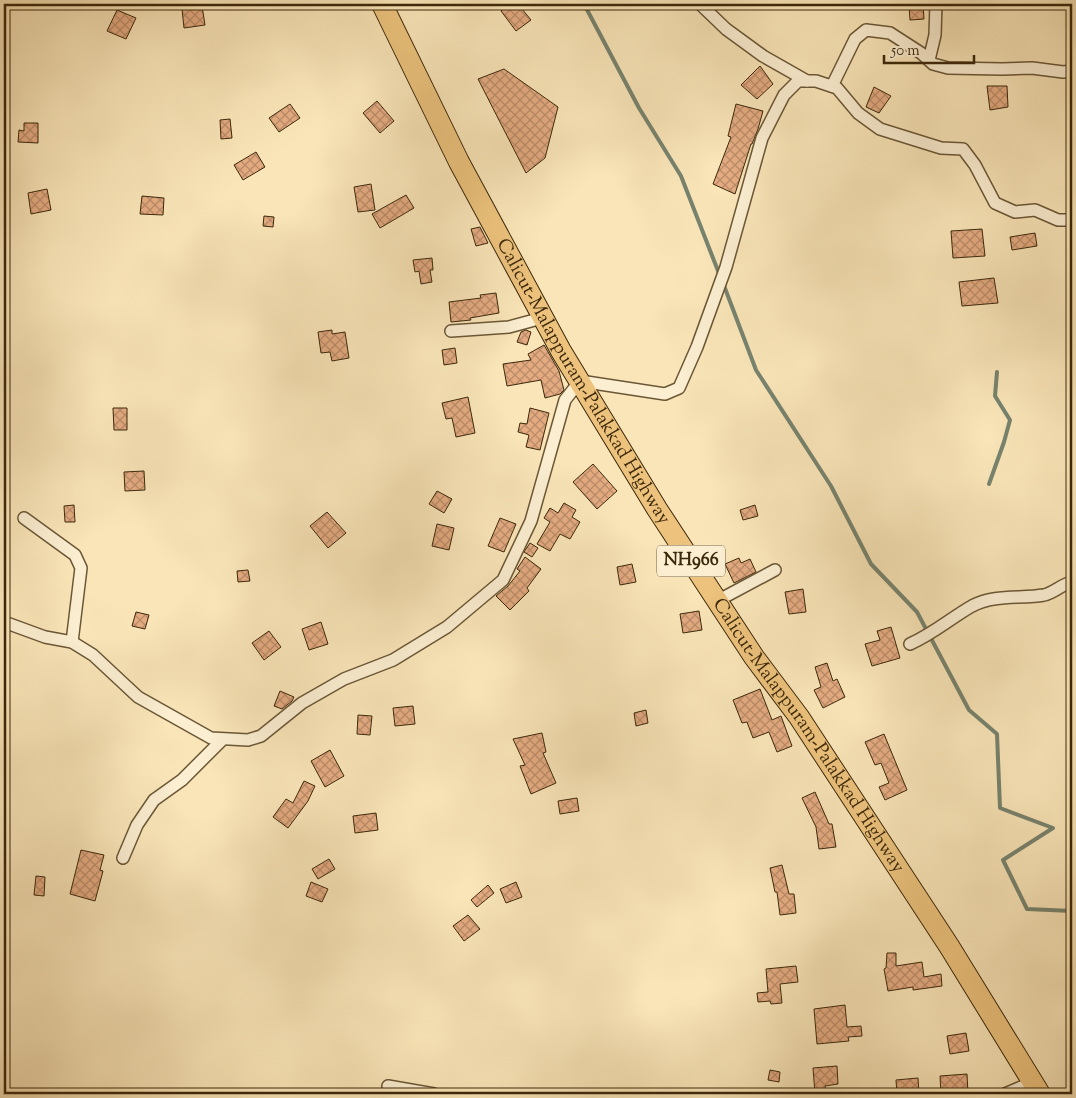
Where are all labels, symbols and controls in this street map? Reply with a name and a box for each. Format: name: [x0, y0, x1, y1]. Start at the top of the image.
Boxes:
scale bar: [884, 32, 974, 64]
text: 50 m: [890, 41, 920, 62]
street label: Calicut-Malappuram-Palakkad Highway: [489, 234, 677, 530]
road number: NH966: [657, 546, 725, 576]
street label: Calicut-Malappuram-Palakkad Highway: [706, 593, 911, 879]

